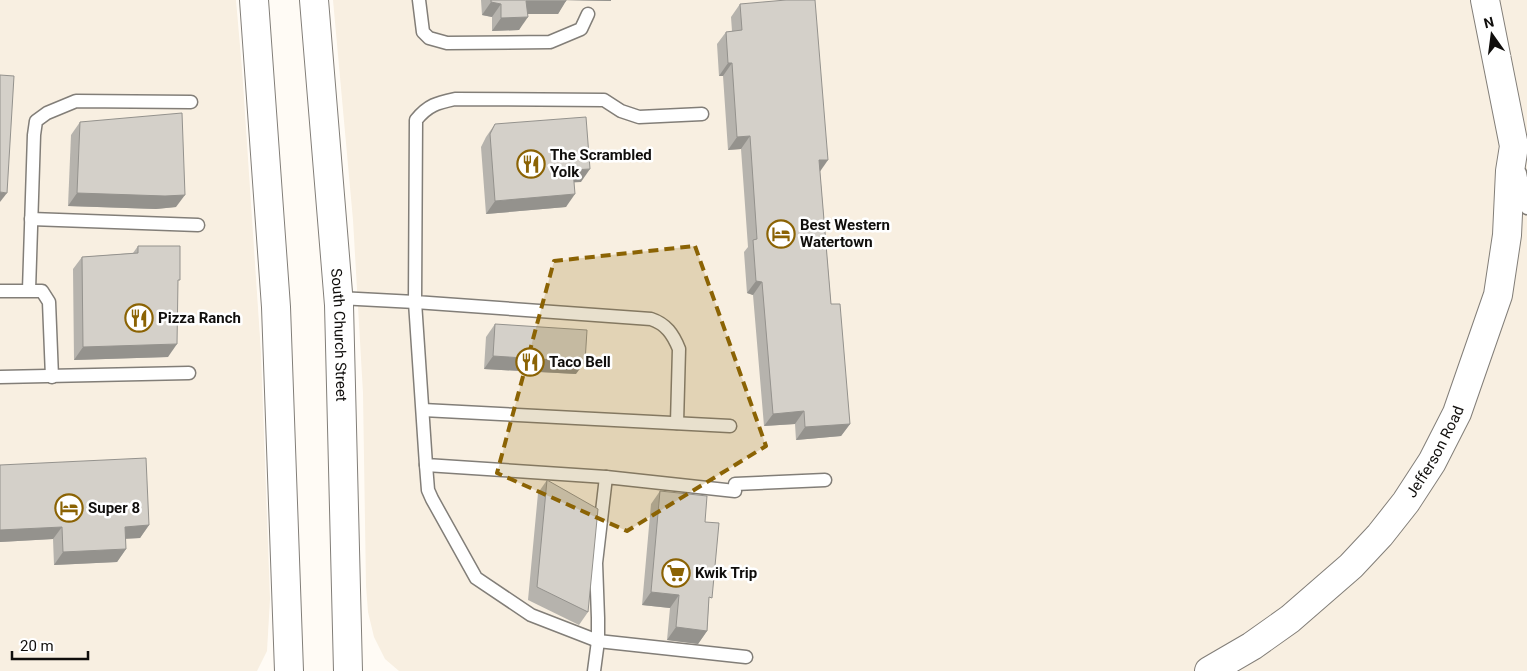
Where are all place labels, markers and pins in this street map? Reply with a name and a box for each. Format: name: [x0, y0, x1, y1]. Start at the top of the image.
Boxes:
place label: The Scrambled Yolk: [550, 146, 652, 181]
restaurant icon: The Scrambled Yolk: [516, 149, 546, 179]
place label: Best Western Watertown: [800, 216, 890, 251]
hotel icon: Best Western Watertown: [766, 219, 796, 249]
restaurant icon: Pizza Ranch: [124, 303, 154, 333]
place label: Pizza Ranch: [158, 309, 241, 327]
restaurant icon: Taco Bell: [515, 347, 545, 377]
place label: Taco Bell: [549, 353, 611, 371]
hotel icon: Super 8: [54, 493, 84, 523]
place label: Super 8: [88, 499, 140, 517]
supermarket icon: Kwik Trip: [661, 558, 691, 588]
place label: Kwik Trip: [695, 564, 757, 582]

